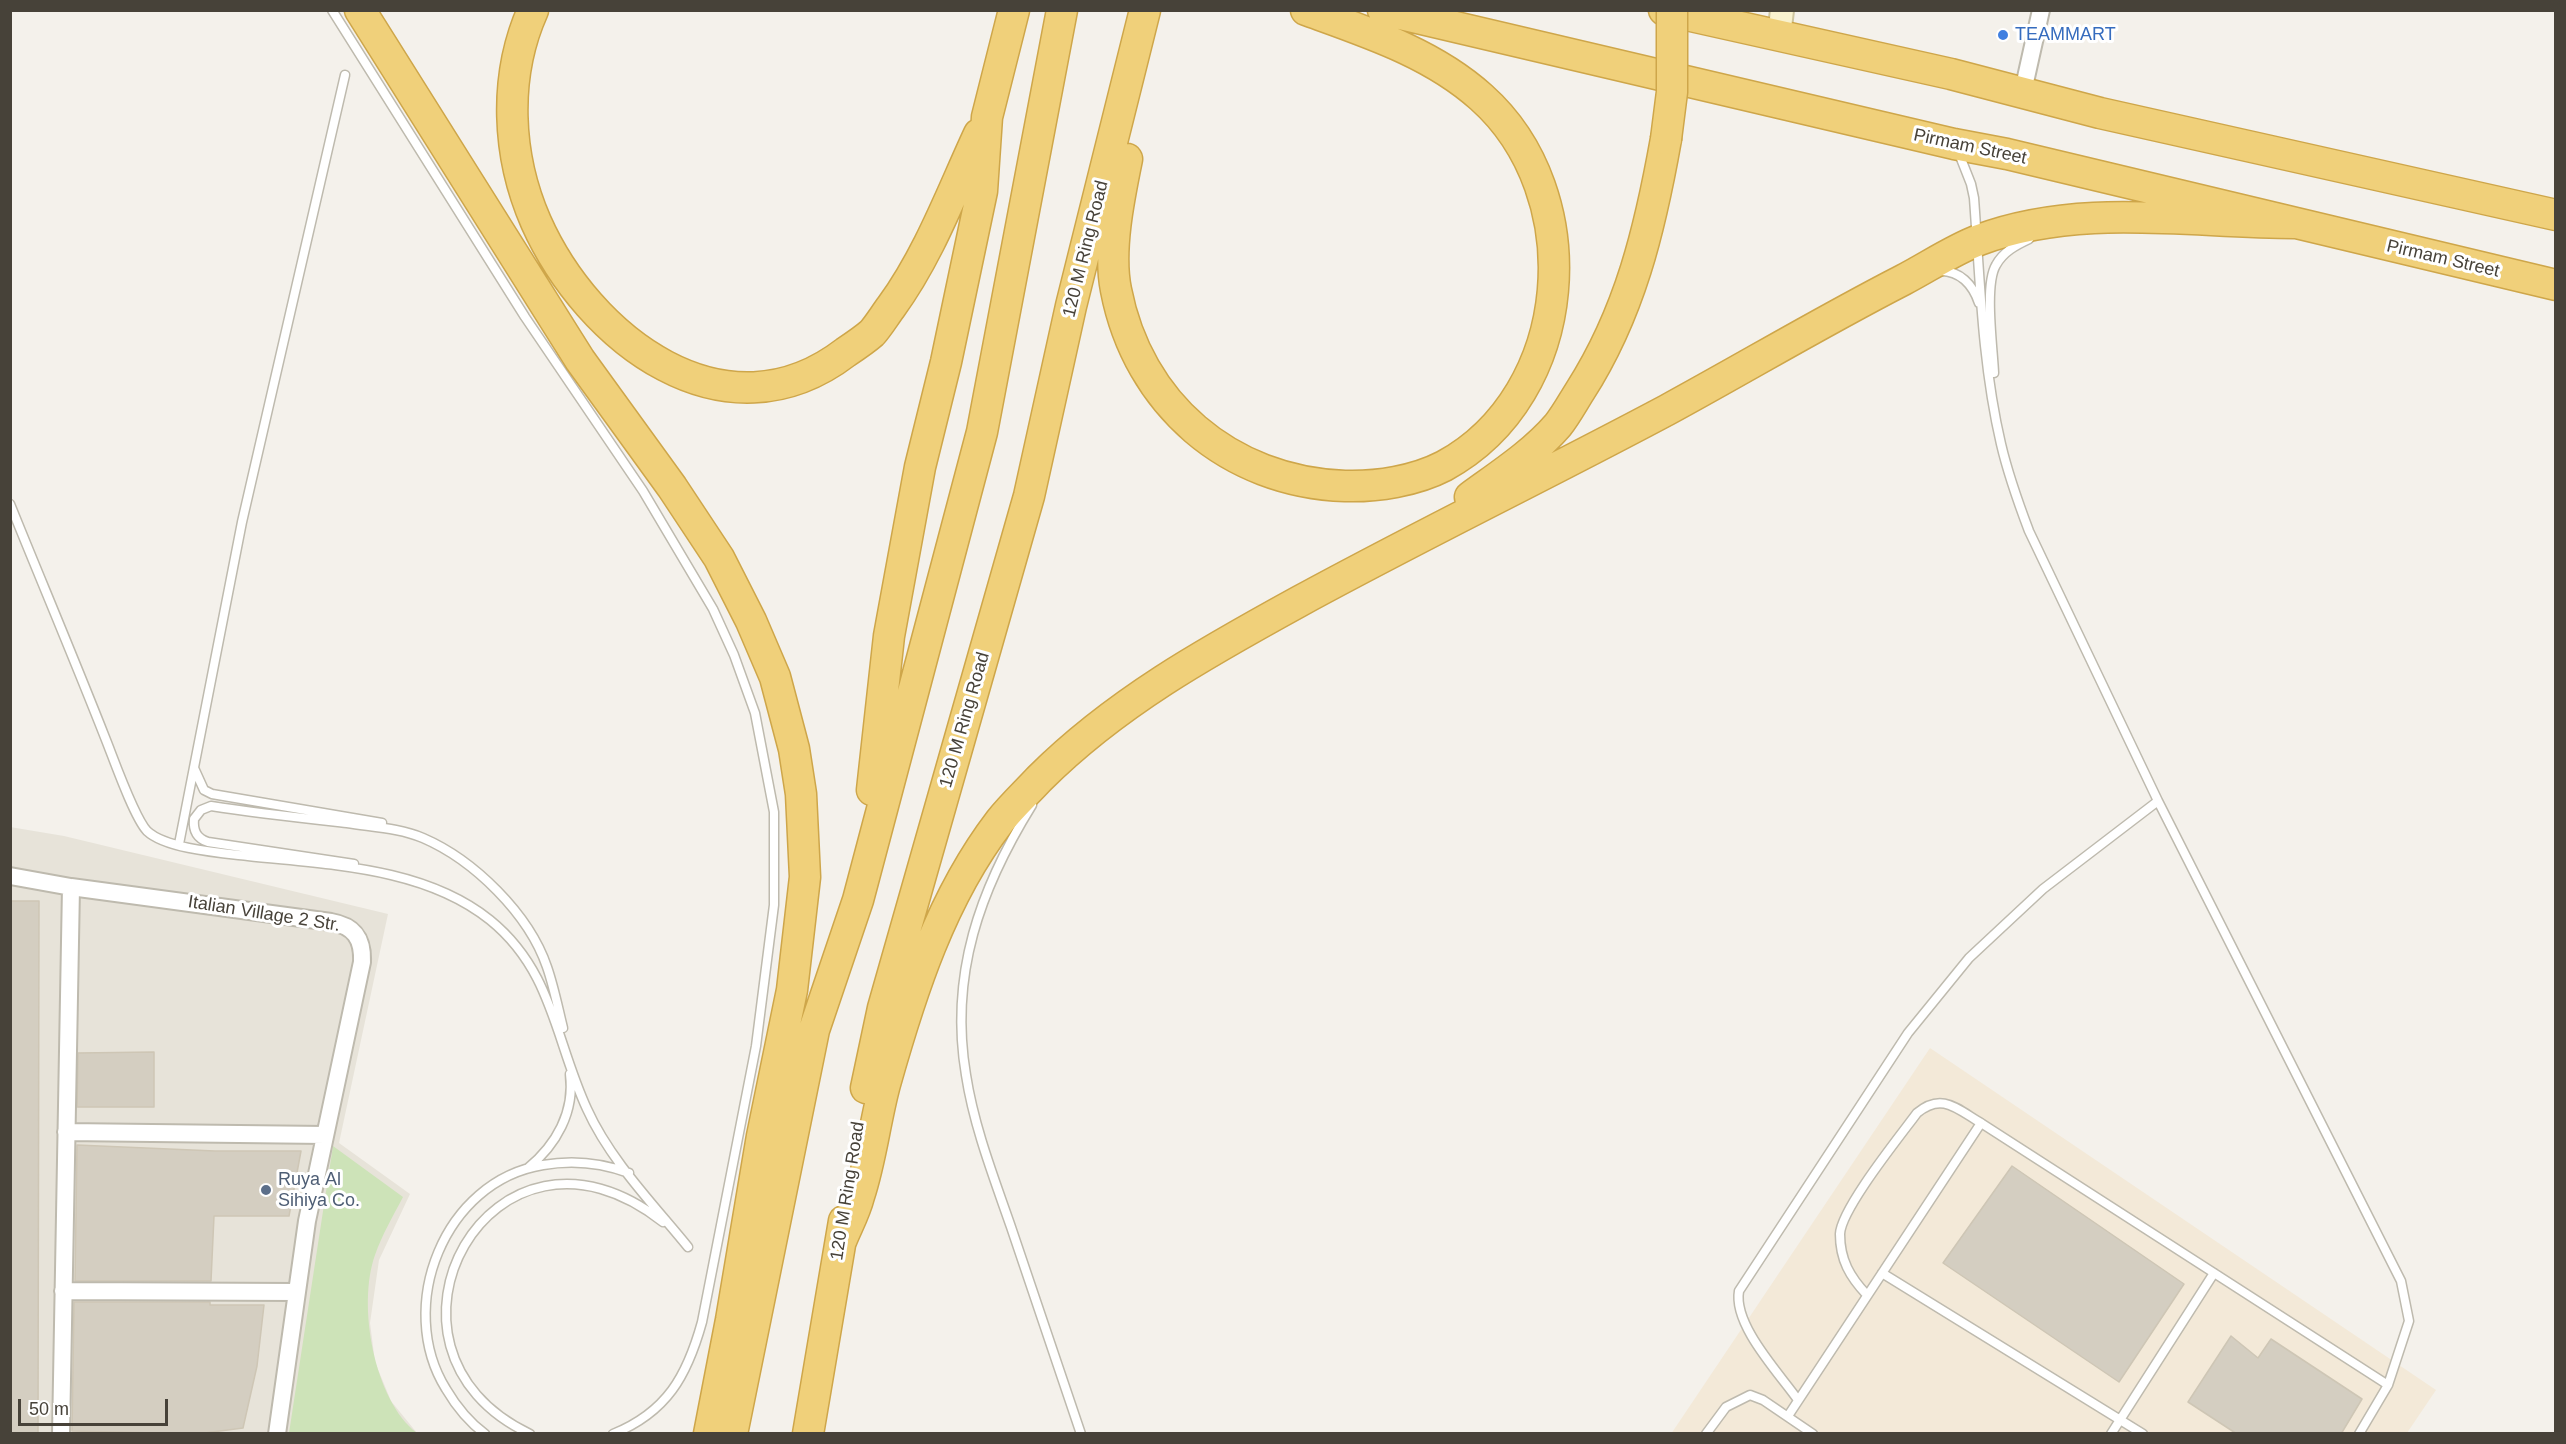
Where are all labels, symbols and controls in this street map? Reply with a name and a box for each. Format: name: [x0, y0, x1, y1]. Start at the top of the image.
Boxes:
place label: TEAMMART: [2015, 24, 2116, 46]
marker: TEAMMART: [1996, 28, 2010, 42]
street label: Pirmam Street: [1912, 124, 2028, 170]
street label: 120 M Ring Road: [1059, 178, 1113, 320]
street label: Pirmam Street: [2385, 236, 2501, 282]
street label: 120 M Ring Road: [935, 650, 995, 790]
street label: Italian Village 2 Str.: [186, 891, 342, 937]
street label: 120 M Ring Road: [826, 1120, 870, 1262]
place label: Ruya Al Sihiya Co.: [278, 1169, 360, 1212]
marker: Ruya Al Sihiya Co.: [259, 1183, 273, 1197]
scale bar: [21, 1387, 171, 1425]
text: 50 m: [29, 1399, 69, 1419]

